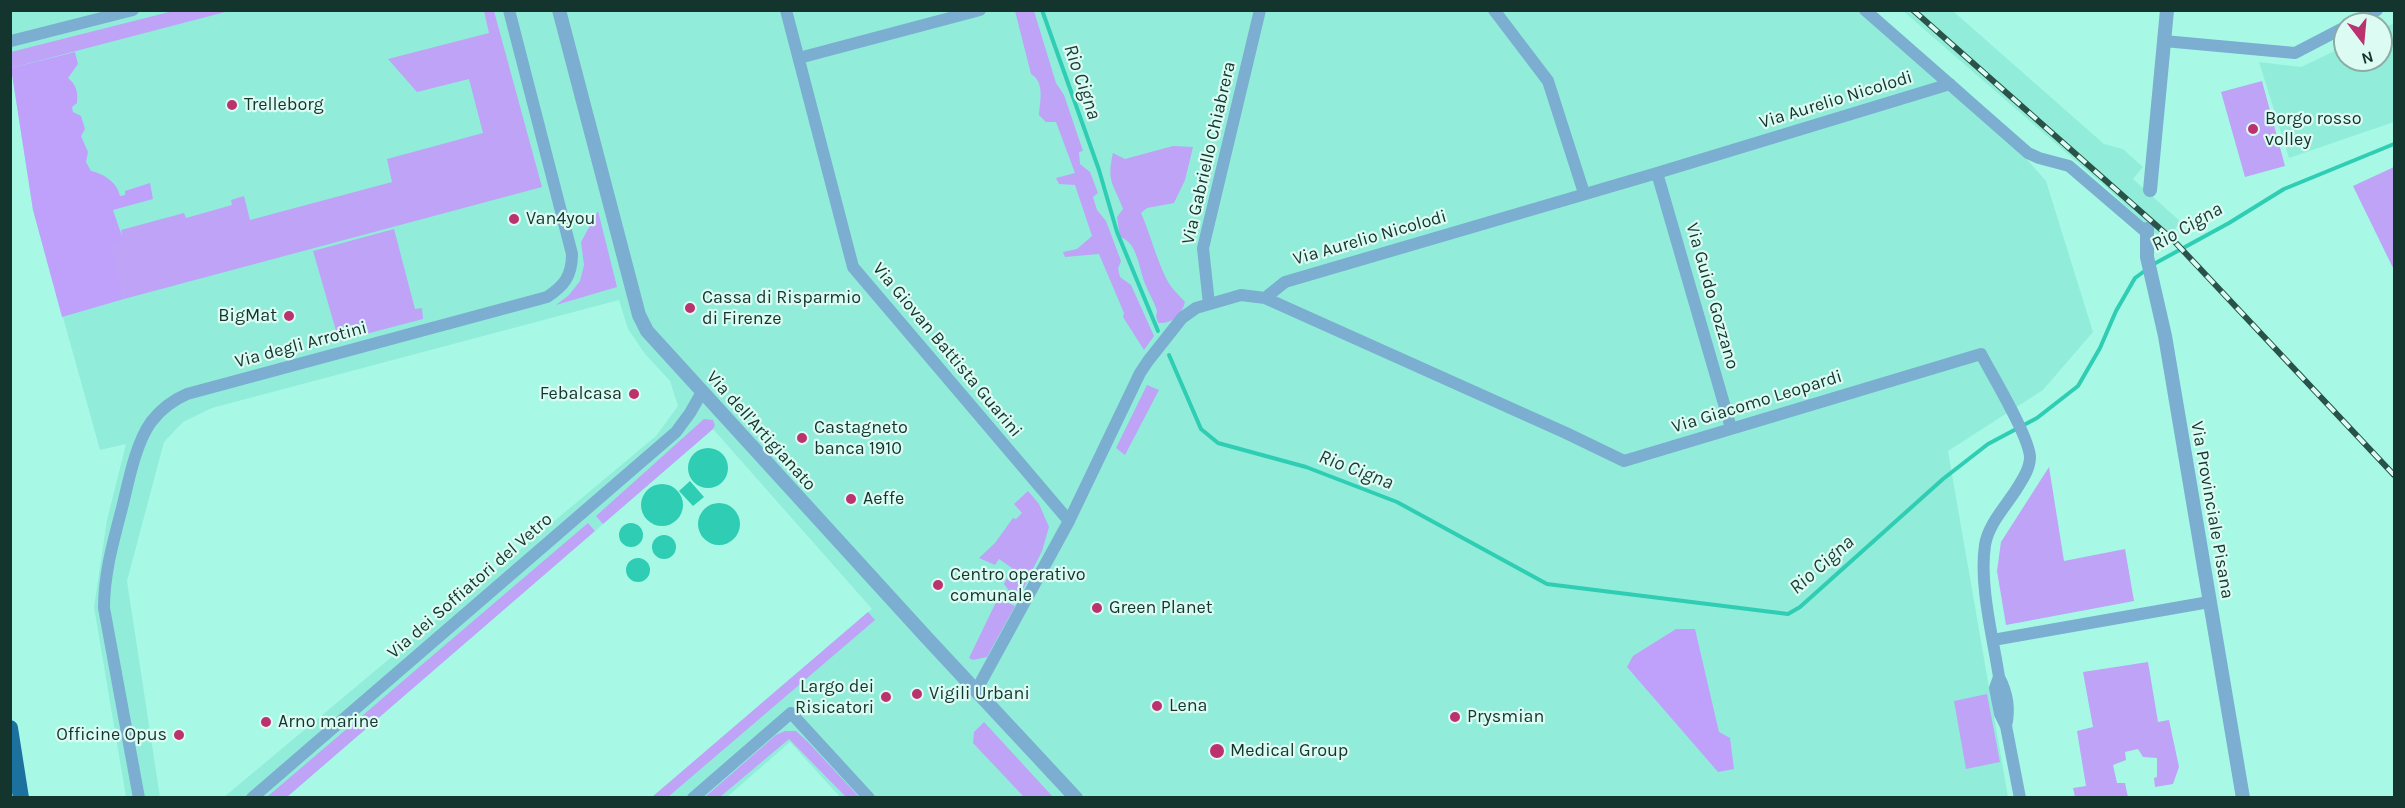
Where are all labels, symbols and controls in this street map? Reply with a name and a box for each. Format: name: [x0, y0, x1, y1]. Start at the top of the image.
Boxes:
north arrow: [2333, 12, 2393, 72]
water label: Rio Cigna: [1058, 41, 1106, 123]
text: N: [2359, 47, 2376, 69]
street label: Via Gabriello Chiabrera: [1177, 59, 1241, 247]
street label: Via Aurelio Nicolodi: [1757, 66, 1915, 134]
place label: Trelleborg: [244, 94, 324, 116]
marker: Trelleborg: [225, 98, 239, 112]
place label: Borgo rosso volley: [2265, 108, 2362, 150]
marker: Borgo rosso volley: [2246, 122, 2260, 136]
water label: Rio Cigna: [2147, 197, 2227, 257]
street label: Via Aurelio Nicolodi: [1291, 206, 1449, 270]
place label: Van4you: [526, 208, 595, 230]
marker: Van4you: [507, 212, 521, 226]
street label: Via Guido Gozzano: [1681, 220, 1743, 372]
street label: Via Giovan Battista Guarini: [868, 258, 1026, 442]
place label: Cassa di Risparmio di Firenze: [702, 287, 861, 330]
marker: Cassa di Risparmio di Firenze: [683, 301, 697, 315]
place label: BigMat: [218, 305, 277, 327]
marker: BigMat: [282, 309, 296, 323]
street label: Via degli Arrotini: [233, 317, 369, 373]
street label: Via Giacomo Leopardi: [1669, 366, 1845, 438]
street label: Via dell'Artigianato: [701, 367, 821, 495]
place label: Febalcasa: [540, 383, 622, 405]
marker: Febalcasa: [627, 387, 641, 401]
place label: Castagneto banca 1910: [814, 417, 908, 460]
street label: Via Provinciale Pisana: [2186, 420, 2238, 600]
marker: Castagneto banca 1910: [795, 431, 809, 445]
water label: Rio Cigna: [1315, 445, 1397, 495]
place label: Aeffe: [863, 488, 904, 510]
marker: Aeffe: [844, 492, 858, 506]
street label: Via dei Soffiatori del Vetro: [383, 508, 557, 664]
water label: Rio Cigna: [1785, 530, 1859, 600]
place label: Centro operativo comunale: [950, 564, 1086, 606]
marker: Centro operativo comunale: [931, 578, 945, 592]
place label: Green Planet: [1109, 597, 1213, 619]
marker: Green Planet: [1090, 601, 1104, 615]
place label: Largo dei Risicatori: [795, 676, 874, 718]
place label: Vigili Urbani: [929, 683, 1030, 705]
marker: Vigili Urbani: [910, 687, 924, 701]
marker: Largo dei Risicatori: [879, 690, 893, 704]
place label: Lena: [1169, 695, 1207, 717]
marker: Lena: [1150, 699, 1164, 713]
place label: Prysmian: [1467, 706, 1544, 728]
marker: Prysmian: [1448, 710, 1462, 724]
place label: Arno marine: [278, 711, 379, 733]
marker: Arno marine: [259, 715, 273, 729]
place label: Officine Opus: [56, 724, 167, 746]
marker: Officine Opus: [172, 728, 186, 742]
place label: Medical Group: [1230, 740, 1348, 762]
marker: Medical Group: [1208, 742, 1226, 760]

